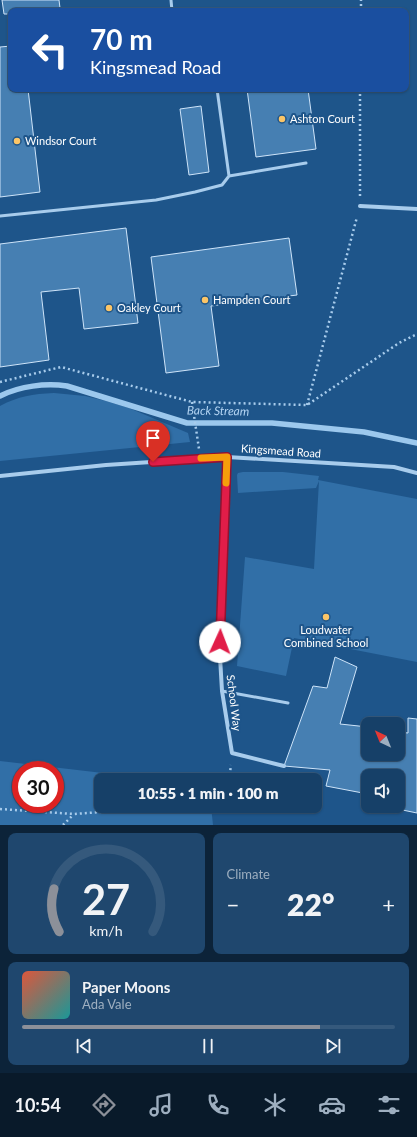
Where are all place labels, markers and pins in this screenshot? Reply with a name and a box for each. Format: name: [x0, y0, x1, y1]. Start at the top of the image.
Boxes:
place label: Ashton Court: [290, 112, 355, 125]
marker: Ashton Court: [277, 114, 287, 124]
place label: Windsor Court: [25, 134, 96, 147]
marker: Windsor Court: [12, 136, 22, 146]
place label: Hampden Court: [213, 293, 290, 306]
marker: Hampden Court: [200, 295, 210, 305]
place label: Oakley Court: [117, 301, 181, 314]
marker: Oakley Court: [104, 303, 114, 313]
pin: [136, 421, 170, 462]
marker: Loudwater Combined School: [321, 612, 331, 622]
place label: Loudwater Combined School: [284, 623, 368, 649]

